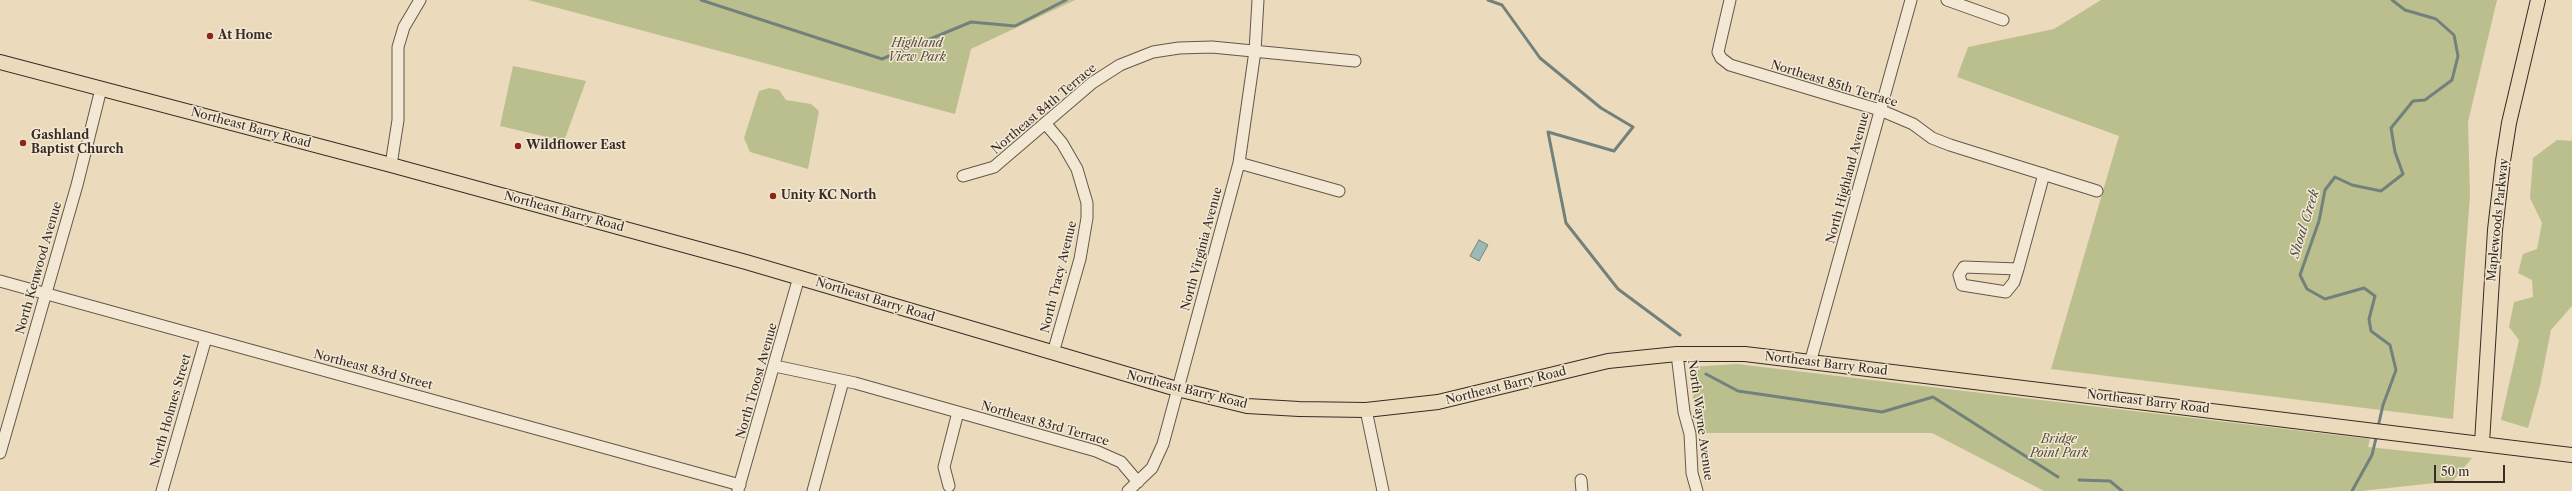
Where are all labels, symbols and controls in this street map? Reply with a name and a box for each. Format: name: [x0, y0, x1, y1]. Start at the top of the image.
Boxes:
place label: At Home: [218, 29, 272, 43]
marker: At Home: [205, 31, 215, 41]
park label: Highland View Park: [888, 37, 946, 65]
street label: Northeast 85th Terrace: [1769, 58, 1899, 110]
street label: Northeast 84th Terrace: [989, 61, 1099, 157]
street label: Northeast Barry Road: [189, 105, 313, 151]
street label: North Highland Avenue: [1824, 111, 1872, 245]
place label: Gashland Baptist Church: [31, 129, 124, 157]
marker: Gashland Baptist Church: [18, 138, 28, 148]
place label: Wildflower East: [526, 139, 626, 153]
marker: Wildflower East: [513, 141, 523, 151]
street label: Maplewoods Parkway: [2484, 158, 2512, 282]
street label: North Virginia Avenue: [1179, 186, 1225, 312]
water label: Shoal Creek: [2287, 188, 2323, 260]
street label: Northeast Barry Road: [502, 189, 626, 235]
place label: Unity KC North: [781, 189, 877, 203]
marker: Unity KC North: [768, 191, 778, 201]
street label: North Kenwood Avenue: [13, 200, 65, 336]
street label: North Tracy Avenue: [1038, 219, 1080, 335]
street label: Northeast Barry Road: [814, 275, 936, 325]
street label: North Troost Avenue: [734, 321, 780, 441]
street label: Northeast 83rd Street: [312, 347, 434, 393]
street label: Northeast Barry Road: [1764, 349, 1888, 379]
street label: North Holmes Street: [148, 352, 194, 470]
street label: North Wayne Avenue: [1684, 359, 1716, 481]
street label: Northeast Barry Road: [1444, 364, 1568, 408]
street label: Northeast Barry Road: [1125, 368, 1249, 412]
street label: Northeast Barry Road: [2086, 387, 2210, 417]
street label: Northeast 83rd Terrace: [979, 399, 1111, 449]
park label: Bridge Point Park: [2030, 433, 2088, 461]
scale bar: [2436, 457, 2507, 483]
text: 50 m: [2441, 464, 2470, 479]

